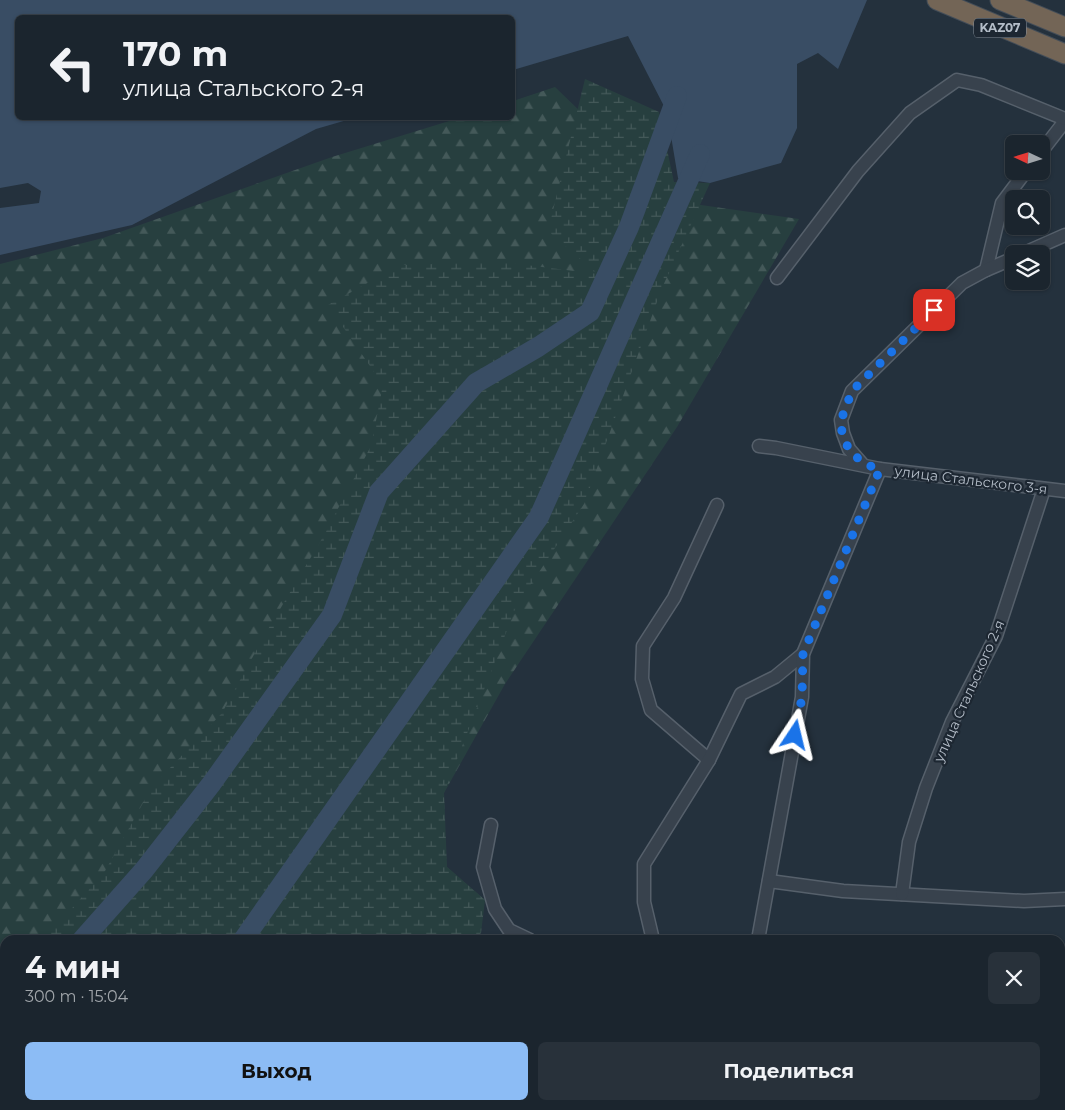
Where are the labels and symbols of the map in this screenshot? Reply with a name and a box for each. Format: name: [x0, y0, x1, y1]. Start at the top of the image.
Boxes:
road number: KAZ07: [974, 18, 1026, 38]
north arrow: [1005, 135, 1050, 180]
pin: [913, 289, 955, 331]
street label: улица Стальского 3-я: [893, 462, 1048, 498]
street label: улица Стальского 2-я: [929, 617, 1008, 766]
position arrow: [768, 708, 820, 760]

